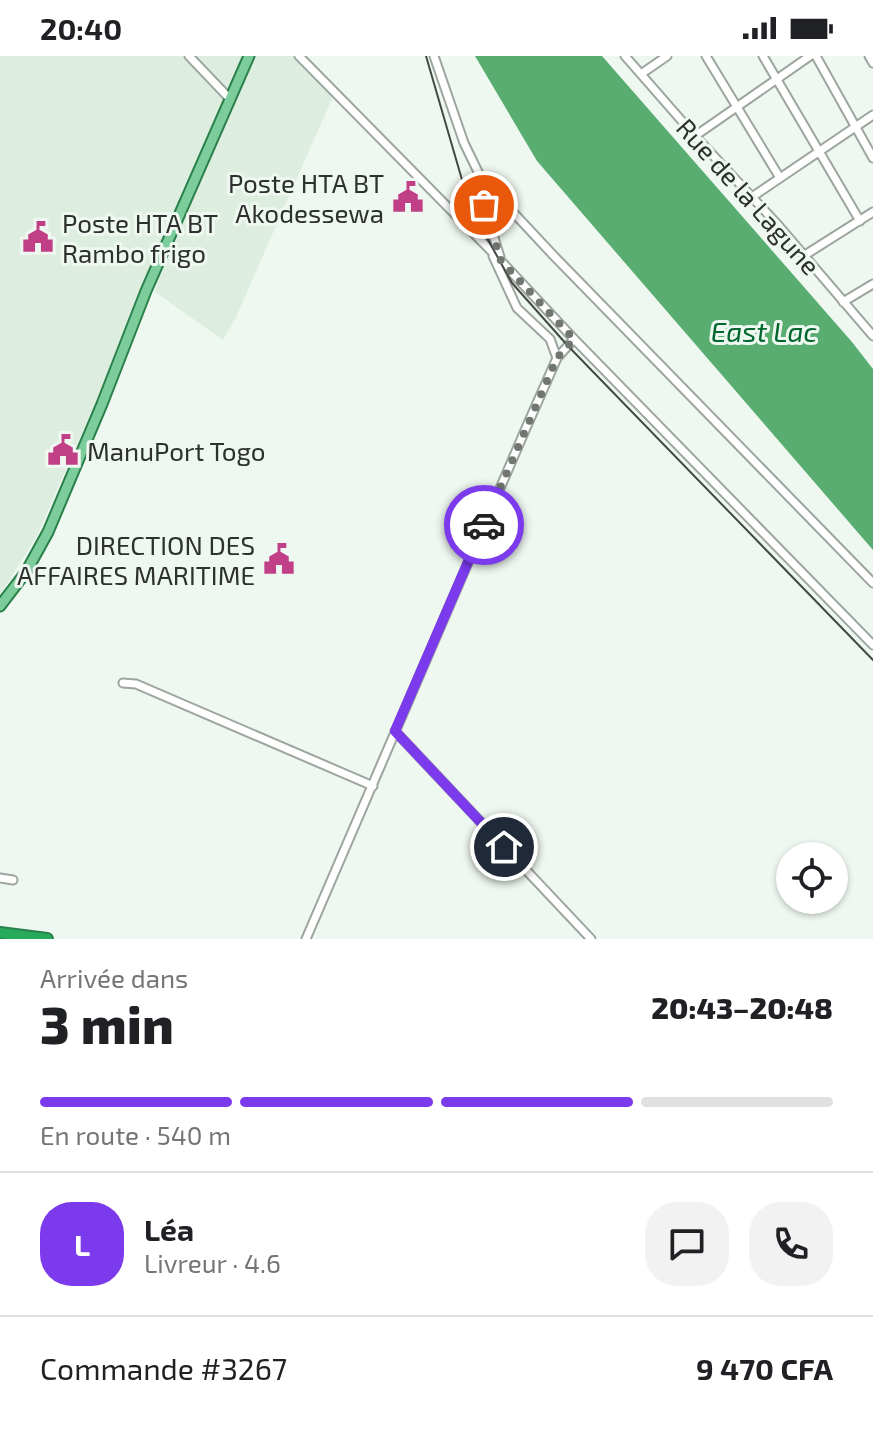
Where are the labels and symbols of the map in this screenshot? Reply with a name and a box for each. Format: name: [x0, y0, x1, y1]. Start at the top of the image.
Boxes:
street label: Rue de la Lagune: [671, 112, 827, 280]
place label: Poste HTA BT Akodessewa: [228, 167, 384, 228]
pin: [450, 171, 518, 239]
public building icon: Poste HTA BT Akodessewa: [391, 180, 425, 214]
place label: Poste HTA BT Rambo frigo: [62, 207, 218, 268]
public building icon: Poste HTA BT Rambo frigo: [21, 220, 55, 254]
water label: East Lac: [711, 314, 817, 348]
public building icon: ManuPort Togo: [46, 433, 80, 467]
place label: ManuPort Togo: [87, 435, 266, 466]
courier: [444, 485, 524, 565]
place label: DIRECTION DES AFFAIRES MARITIME: [17, 529, 255, 590]
public building icon: DIRECTION DES AFFAIRES MARITIME: [262, 542, 296, 576]
pin: [470, 813, 538, 881]

